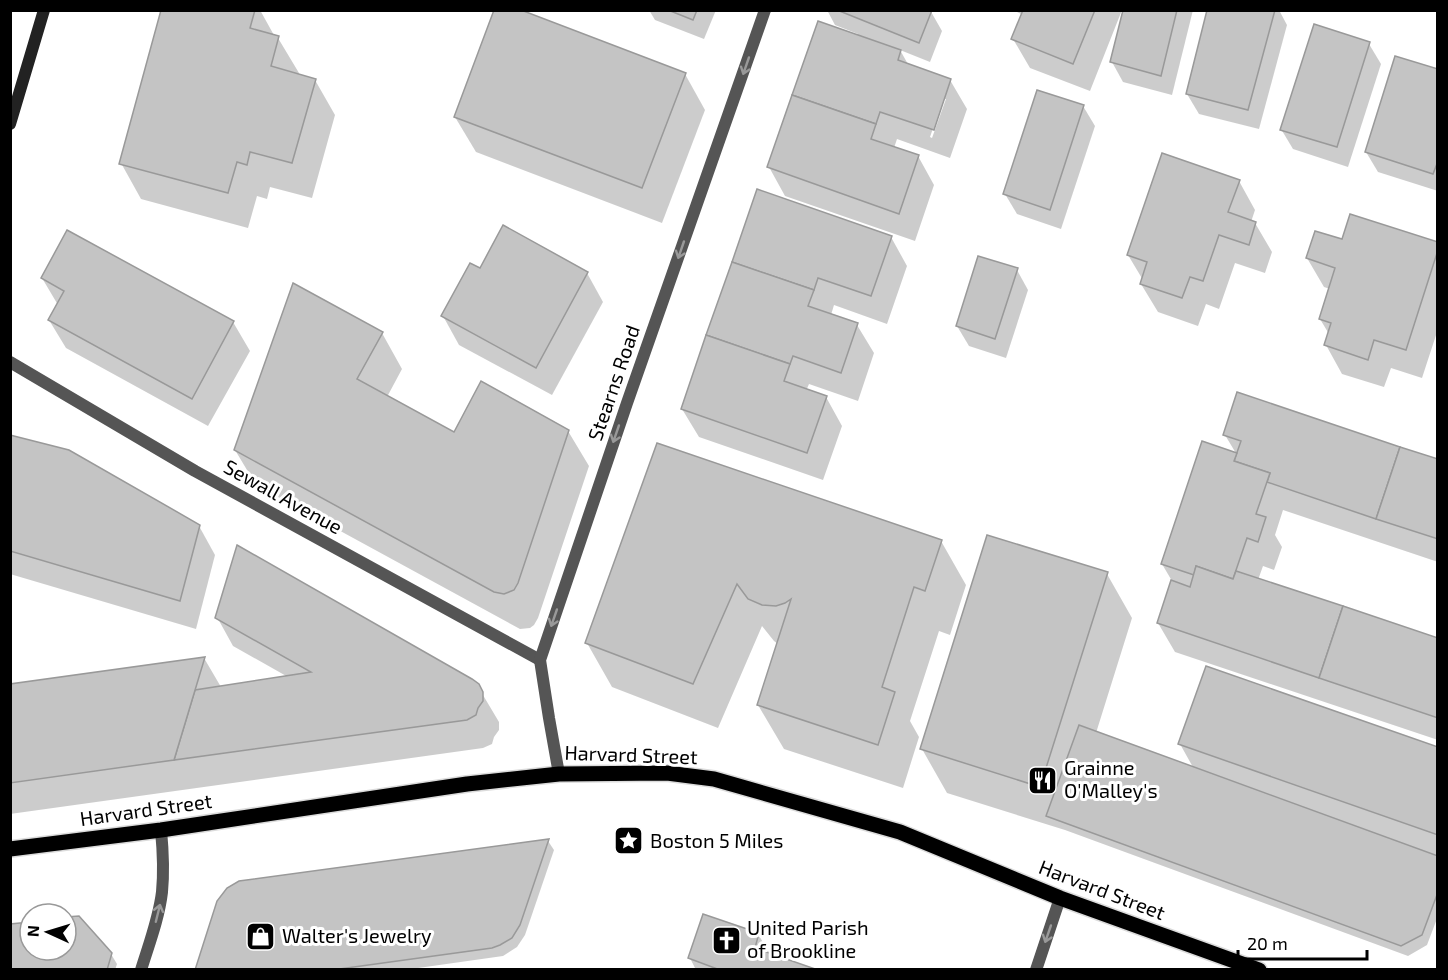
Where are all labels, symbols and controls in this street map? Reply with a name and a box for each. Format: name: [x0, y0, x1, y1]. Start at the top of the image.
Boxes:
one-way arrow: [739, 56, 750, 75]
one-way arrow: [674, 240, 685, 259]
street label: Stearns Road: [582, 322, 644, 444]
one-way arrow: [610, 424, 621, 443]
street label: Sewall Avenue: [220, 454, 347, 539]
one-way arrow: [548, 608, 559, 627]
street label: Harvard Street: [564, 740, 698, 768]
place label: Grainne O'Malley's: [1064, 755, 1158, 802]
restaurant icon: Grainne O'Malley's: [1027, 764, 1059, 796]
street label: Harvard Street: [78, 788, 214, 830]
place icon: Boston 5 Miles: [613, 825, 645, 857]
place label: Boston 5 Miles: [650, 828, 784, 852]
street label: Harvard Street: [1036, 854, 1169, 924]
north arrow: [18, 902, 78, 962]
one-way arrow: [152, 904, 164, 923]
place label: United Parish of Brookline: [747, 915, 869, 962]
shop icon: Walter's Jewelry: [245, 920, 277, 952]
place label: Walter's Jewelry: [282, 923, 432, 947]
scale bar: [1238, 923, 1367, 961]
text: N: [23, 924, 42, 937]
church icon: United Parish of Brookline: [710, 924, 742, 956]
one-way arrow: [1042, 924, 1053, 943]
text: 20 m: [1247, 932, 1288, 954]

